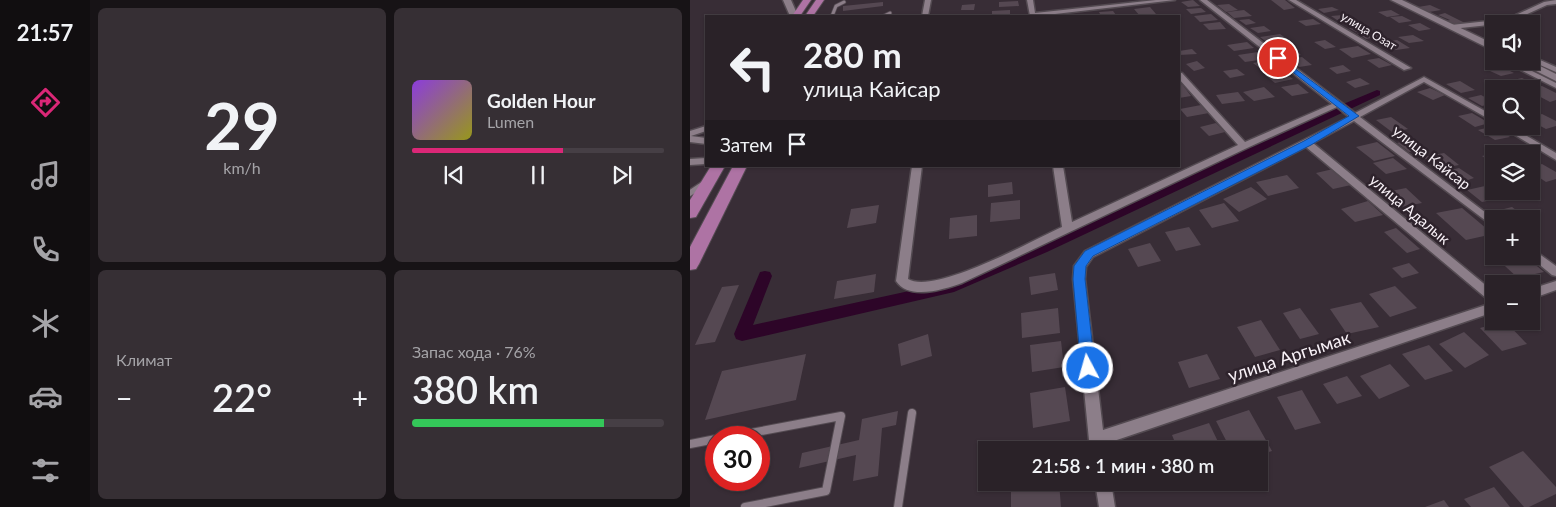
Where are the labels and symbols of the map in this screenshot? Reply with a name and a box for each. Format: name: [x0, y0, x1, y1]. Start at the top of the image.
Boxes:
street label: улица Озат: [1338, 8, 1400, 54]
pin: [1257, 37, 1299, 79]
street label: улица Кайсар: [1389, 121, 1475, 193]
street label: улица Адалык: [1366, 170, 1454, 248]
street label: улица Аргымак: [1225, 326, 1354, 386]
position arrow: [1061, 341, 1113, 393]
speed limit sign: 30: [705, 426, 770, 491]

